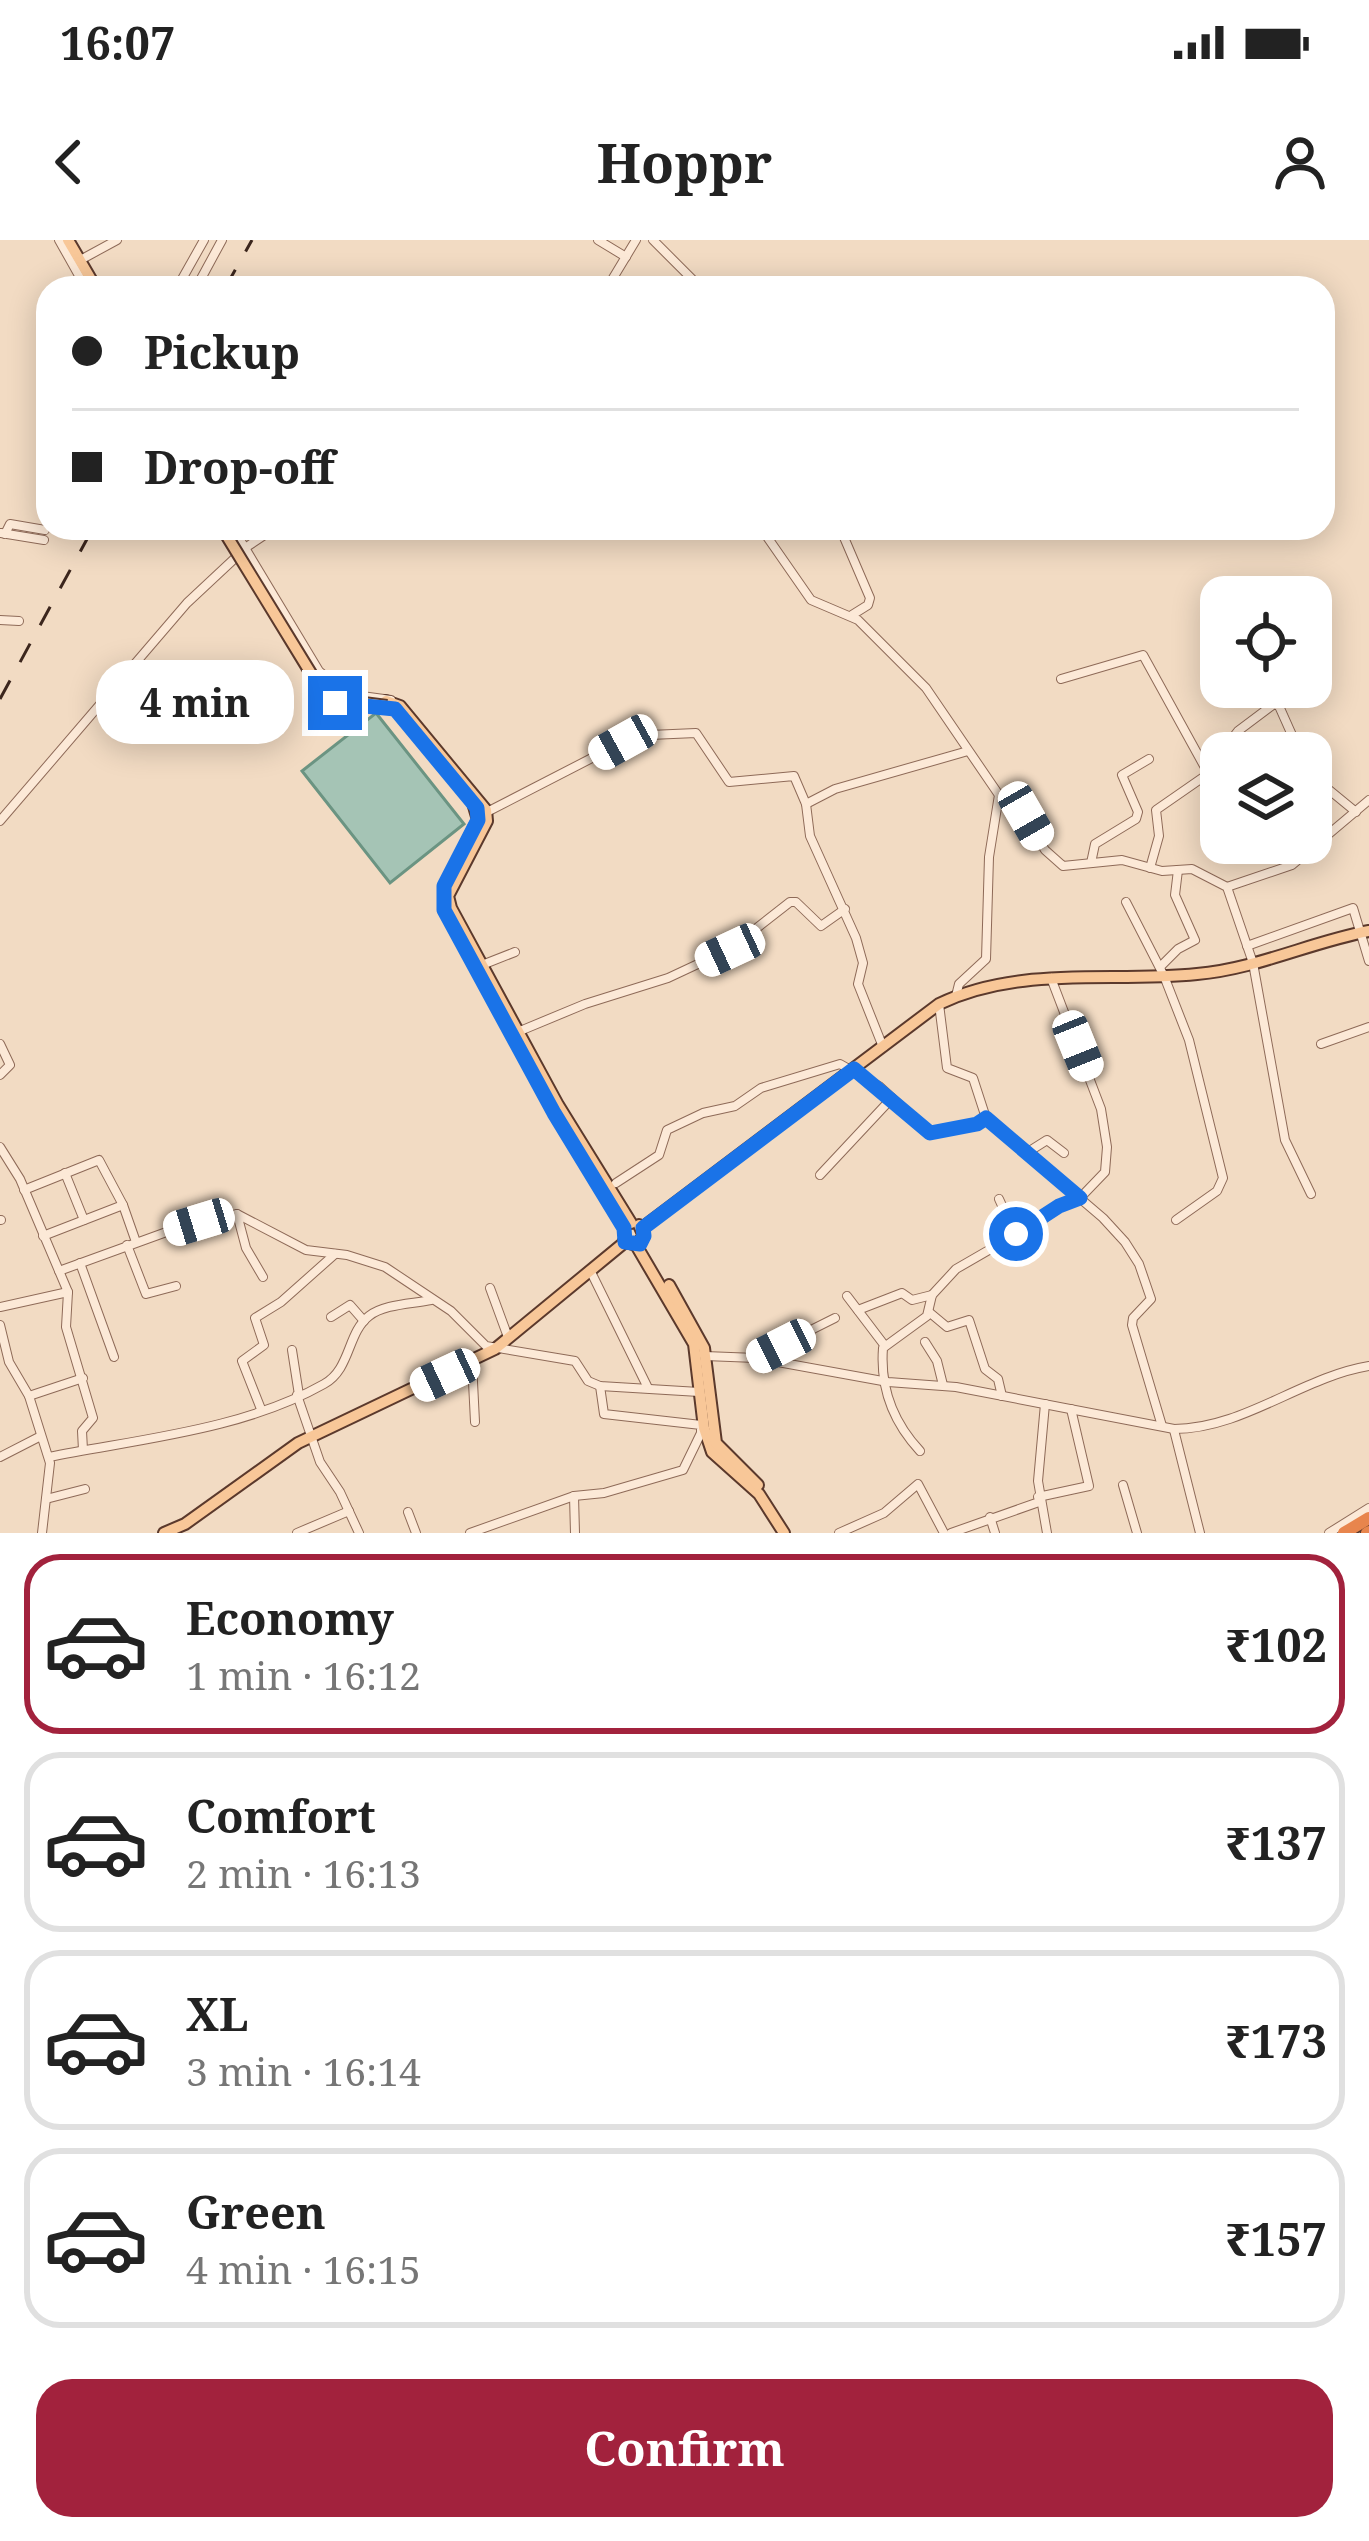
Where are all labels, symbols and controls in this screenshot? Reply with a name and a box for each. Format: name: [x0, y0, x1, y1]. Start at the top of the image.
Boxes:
text: 16:07: [60, 12, 175, 73]
text: Hoppr: [597, 125, 772, 199]
icon: back: [36, 129, 102, 195]
icon: person: [1267, 129, 1333, 195]
text: Pickup: [144, 321, 300, 382]
text: Drop-off: [144, 436, 335, 497]
map controls: [1200, 576, 1332, 864]
button: locate: [1200, 576, 1332, 708]
callout: 4 min: [95, 661, 293, 745]
text: 4 min: [140, 675, 250, 728]
route end: [308, 676, 362, 730]
car: [583, 709, 663, 775]
button: layers: [1200, 732, 1332, 864]
car: [992, 776, 1060, 856]
car: [690, 918, 770, 982]
car: [1048, 1006, 1108, 1086]
car: [159, 1194, 239, 1250]
route start: [989, 1207, 1043, 1261]
car: [741, 1314, 821, 1378]
car: [405, 1343, 485, 1407]
text: Economy: [186, 1587, 394, 1648]
icon: car: [42, 1590, 150, 1698]
text: ₹102: [1226, 1614, 1327, 1675]
text: 1 min · 16:12: [186, 1648, 421, 1701]
text: Comfort: [186, 1785, 376, 1846]
icon: car: [42, 1788, 150, 1896]
text: ₹137: [1226, 1812, 1327, 1873]
text: 2 min · 16:13: [186, 1846, 421, 1899]
text: XL: [186, 1983, 248, 2044]
icon: car: [42, 1986, 150, 2094]
text: ₹173: [1226, 2010, 1327, 2071]
text: 3 min · 16:14: [186, 2044, 421, 2097]
text: Green: [186, 2181, 326, 2242]
icon: car: [42, 2184, 150, 2292]
text: ₹157: [1226, 2208, 1327, 2269]
text: 4 min · 16:15: [186, 2242, 421, 2295]
button: Confirm: [36, 2379, 1333, 2517]

